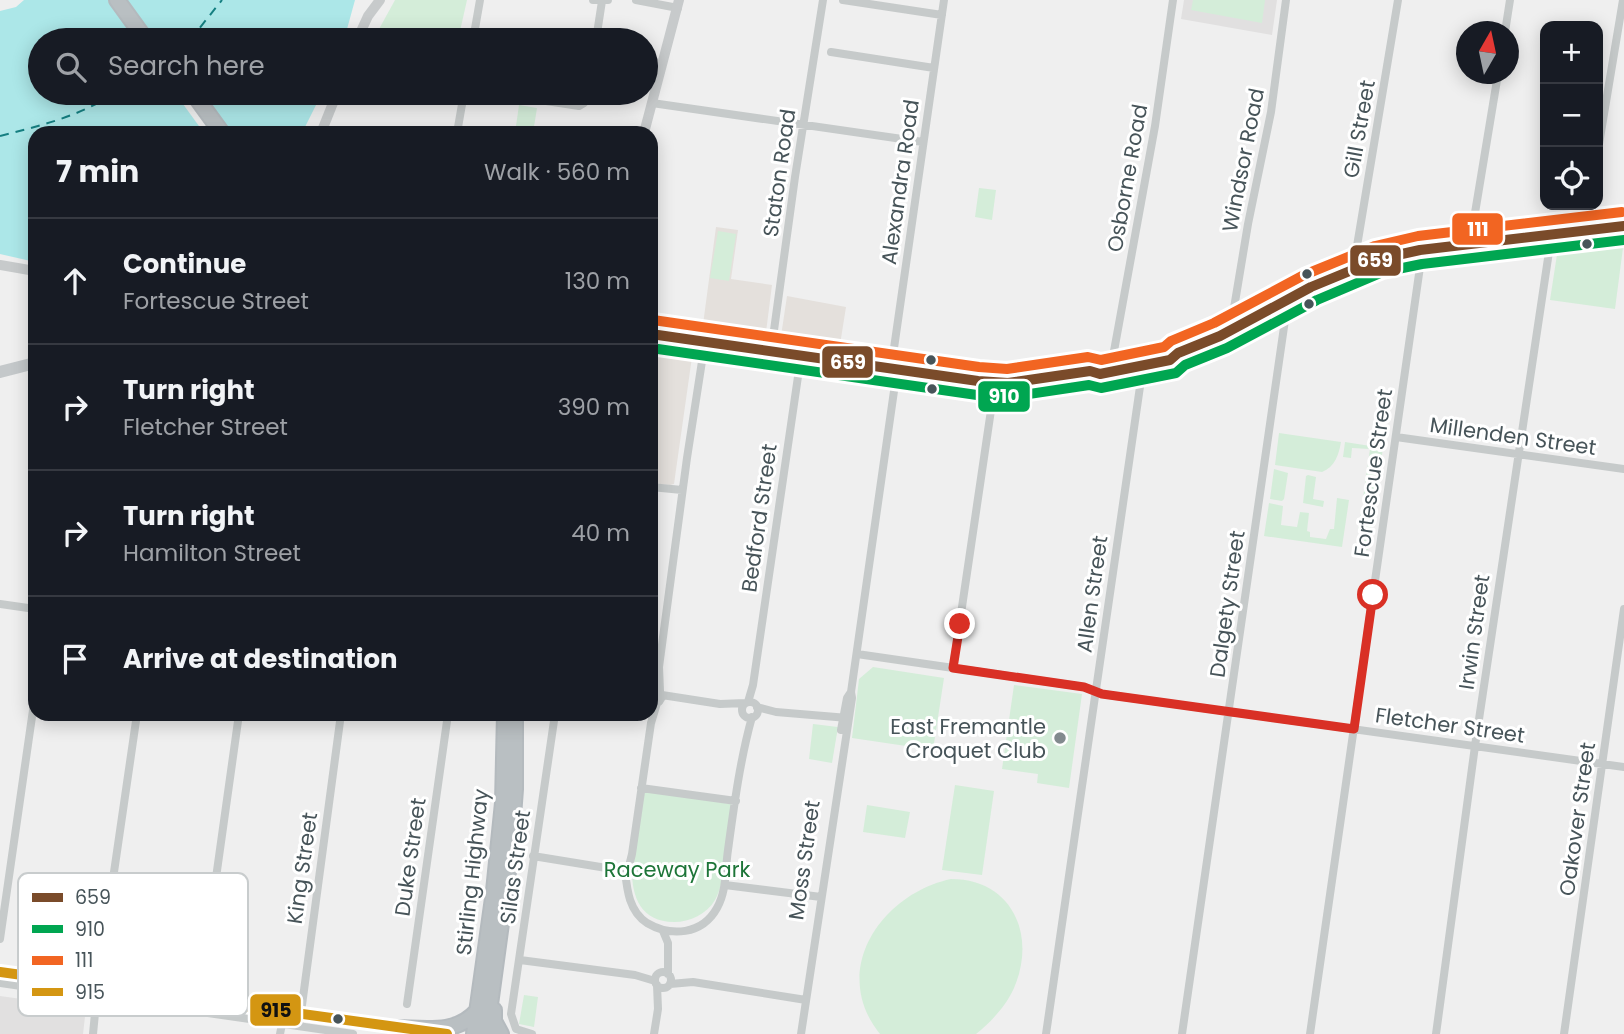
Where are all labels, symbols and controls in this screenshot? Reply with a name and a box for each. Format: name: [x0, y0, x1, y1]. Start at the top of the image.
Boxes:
north arrow: [1456, 21, 1519, 84]
map controls: [1540, 21, 1603, 210]
button: +: [1540, 21, 1603, 84]
search box: [28, 28, 658, 105]
icon: search: [52, 48, 90, 86]
text: Search here: [108, 48, 265, 84]
street label: Gill Street: [1336, 78, 1382, 180]
button: −: [1540, 84, 1603, 147]
street label: Windsor Road: [1215, 86, 1271, 234]
street label: Alexandra Road: [874, 98, 926, 266]
street label: Osborne Road: [1100, 102, 1154, 254]
street label: Staton Road: [756, 107, 802, 239]
button: locate: [1540, 147, 1603, 210]
text: 7 min: [56, 150, 139, 193]
text: Walk · 560 m: [484, 156, 630, 188]
line badge: 111: [1451, 212, 1504, 246]
text: 111: [1467, 216, 1489, 243]
unlabelled marker: [1580, 237, 1594, 251]
line badge: 659: [1349, 244, 1402, 277]
text: Continue: [123, 246, 246, 282]
text: 659: [1357, 247, 1393, 274]
icon: ahead: [56, 262, 94, 300]
text: 130 m: [565, 265, 630, 297]
unlabelled marker: [1300, 267, 1314, 281]
text: Fortescue Street: [123, 285, 309, 317]
unlabelled marker: [1302, 297, 1316, 311]
line badge: 659: [821, 345, 874, 379]
text: 659: [830, 349, 866, 376]
unlabelled marker: [924, 353, 938, 367]
text: Turn right: [123, 372, 255, 408]
line badge: 910: [977, 380, 1031, 413]
unlabelled marker: [925, 382, 939, 396]
text: 910: [988, 383, 1020, 410]
street label: Fortescue Street: [1347, 387, 1399, 559]
icon: right: [56, 388, 94, 426]
text: 390 m: [558, 391, 630, 423]
street label: Millenden Street: [1428, 410, 1598, 462]
text: Fletcher Street: [123, 411, 288, 443]
street label: Bedford Street: [734, 442, 784, 594]
text: Turn right: [123, 498, 255, 534]
icon: right: [56, 514, 94, 552]
text: 40 m: [571, 517, 630, 549]
street label: Dalgety Street: [1202, 529, 1252, 679]
street label: Allen Street: [1069, 534, 1115, 654]
text: Hamilton Street: [123, 537, 301, 569]
street label: Irwin Street: [1452, 573, 1496, 691]
route start: [1357, 579, 1388, 610]
route end: [944, 608, 975, 639]
icon: arrive: [56, 640, 94, 678]
text: Arrive at destination: [123, 641, 398, 677]
street label: Fletcher Street: [1373, 700, 1527, 750]
place label: East Fremantle Croquet Club: [890, 712, 1046, 765]
marker: East Fremantle Croquet Club: [1052, 730, 1068, 746]
street label: Oakover Street: [1552, 740, 1602, 898]
street label: Stirling Highway: [449, 787, 495, 957]
street label: Duke Street: [387, 796, 433, 918]
street label: Moss Street: [781, 798, 827, 922]
street label: Silas Street: [493, 808, 537, 926]
street label: King Street: [280, 810, 324, 926]
park label: Raceway Park: [604, 855, 750, 884]
legend: [18, 873, 248, 1016]
text: 659: [75, 884, 111, 911]
text: 910: [75, 916, 105, 943]
text: 111: [75, 947, 93, 974]
text: 915: [75, 979, 105, 1006]
line badge: 915: [249, 993, 302, 1027]
text: 915: [260, 997, 292, 1024]
unlabelled marker: [331, 1012, 345, 1026]

